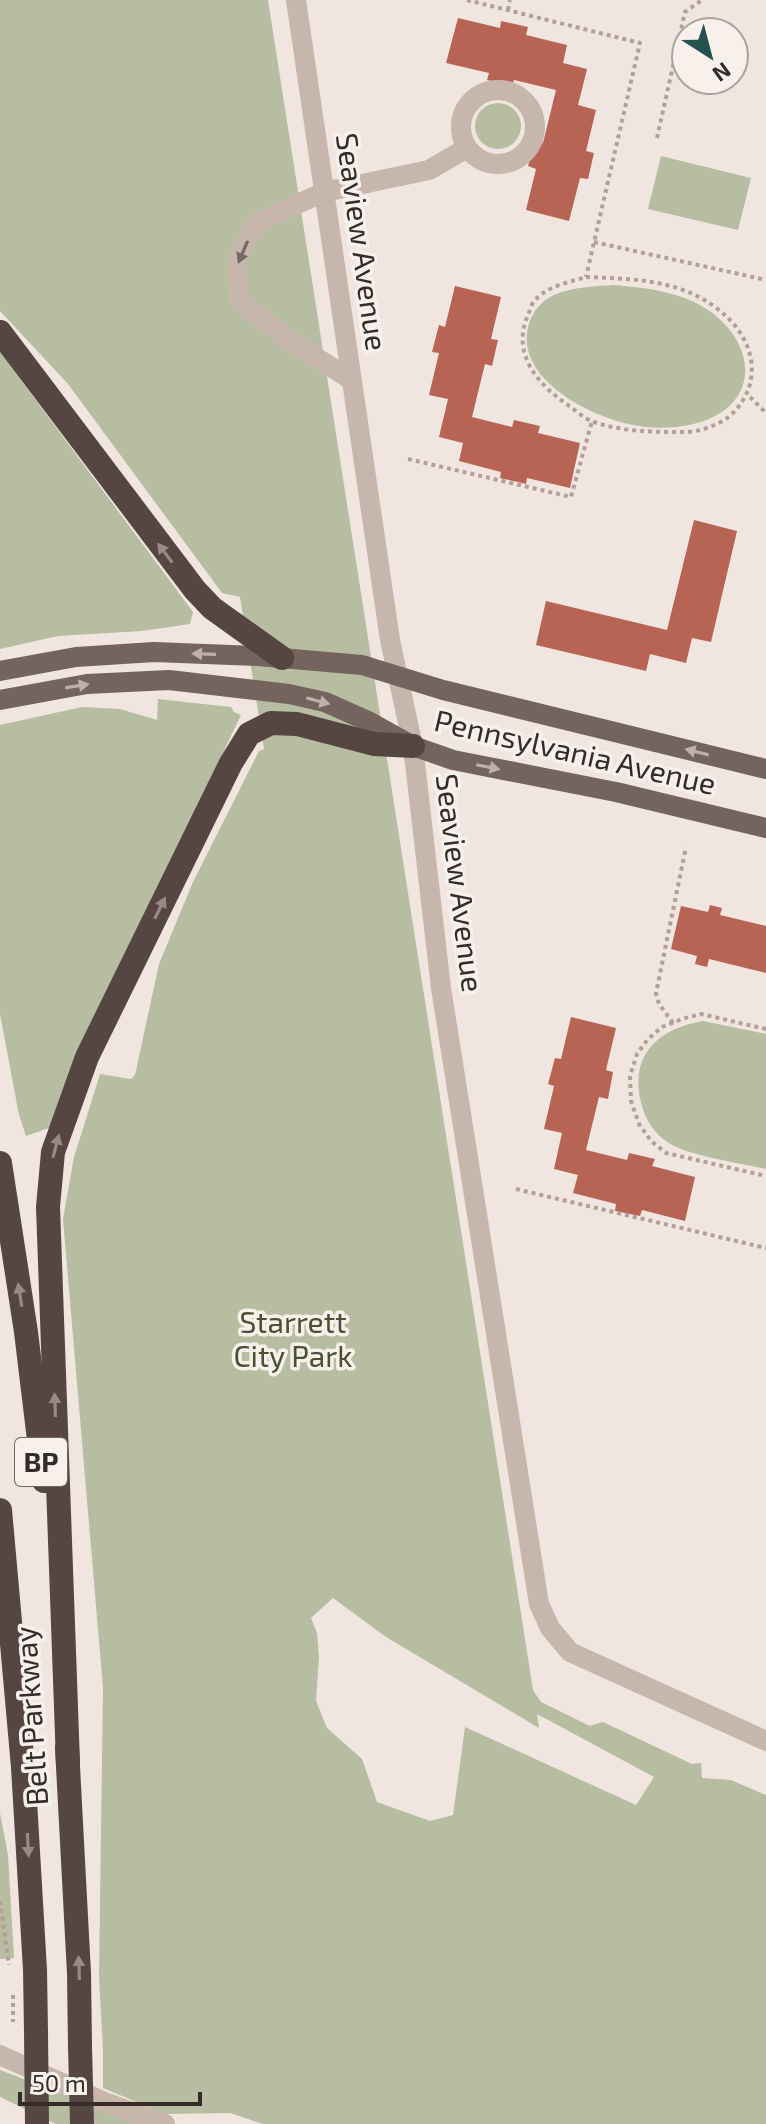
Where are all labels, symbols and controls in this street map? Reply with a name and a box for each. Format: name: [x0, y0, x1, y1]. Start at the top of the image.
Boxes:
north arrow: [670, 16, 750, 96]
text: N: [708, 58, 736, 88]
street label: Seaview Avenue: [330, 131, 396, 353]
one-way arrow: [236, 240, 249, 263]
one-way arrow: [158, 543, 173, 564]
one-way arrow: [191, 648, 216, 661]
one-way arrow: [65, 680, 90, 692]
one-way arrow: [305, 695, 330, 707]
street label: Pennsylvania Avenue: [431, 701, 720, 801]
one-way arrow: [684, 745, 709, 758]
one-way arrow: [475, 761, 500, 773]
street label: Seaview Avenue: [430, 772, 492, 994]
one-way arrow: [153, 897, 167, 920]
one-way arrow: [50, 1134, 63, 1158]
one-way arrow: [13, 1283, 26, 1308]
park label: Starrett City Park: [233, 1303, 353, 1373]
one-way arrow: [49, 1392, 62, 1417]
road number: BP: [15, 1438, 67, 1486]
street label: Belt Parkway: [6, 1625, 54, 1807]
one-way arrow: [21, 1833, 34, 1858]
one-way arrow: [72, 1955, 85, 1980]
scale bar: [20, 2056, 200, 2106]
text: 50 m: [32, 2068, 86, 2097]

